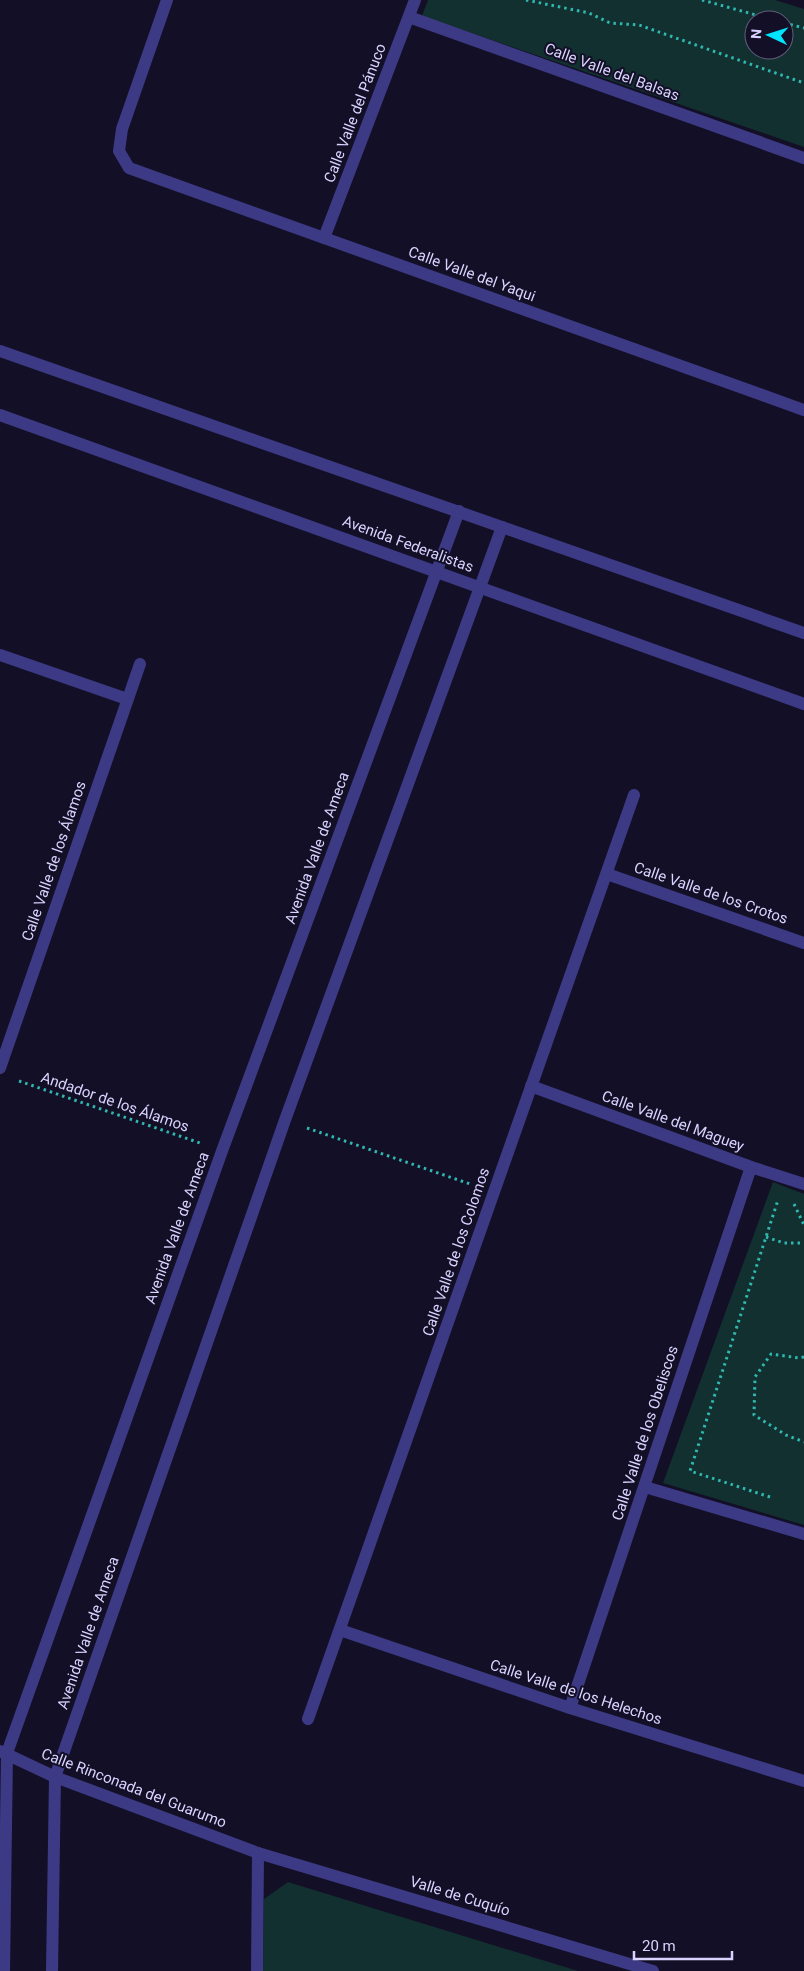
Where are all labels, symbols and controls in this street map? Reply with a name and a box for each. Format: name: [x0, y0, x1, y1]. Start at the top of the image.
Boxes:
north arrow: [744, 10, 794, 60]
text: N: [748, 29, 764, 40]
street label: Calle Valle del Balsas: [542, 39, 682, 105]
street label: Calle Valle del Pánuco: [320, 41, 390, 185]
street label: Calle Valle del Yaqui: [406, 243, 538, 305]
street label: Avenida Federalistas: [340, 512, 476, 576]
street label: Avenida Valle de Ameca: [281, 770, 353, 926]
street label: Calle Valle de los Álamos: [18, 779, 90, 943]
street label: Calle Valle de los Crotos: [632, 858, 790, 928]
street label: Andador de los Álamos: [39, 1068, 191, 1136]
street label: Calle Valle del Maguey: [599, 1087, 747, 1155]
street label: Avenida Valle de Ameca: [141, 1150, 213, 1306]
street label: Calle Valle de los Colomos: [419, 1165, 493, 1339]
street label: Calle Valle de los Obeliscos: [608, 1343, 682, 1523]
street label: Avenida Valle de Ameca: [53, 1554, 123, 1712]
street label: Calle Valle de los Helechos: [488, 1656, 664, 1728]
street label: Calle Rinconada del Guarumo: [39, 1744, 229, 1832]
street label: Valle de Cuquío: [408, 1872, 512, 1920]
scale bar: [634, 1928, 732, 1960]
text: 20 m: [642, 1937, 676, 1955]

